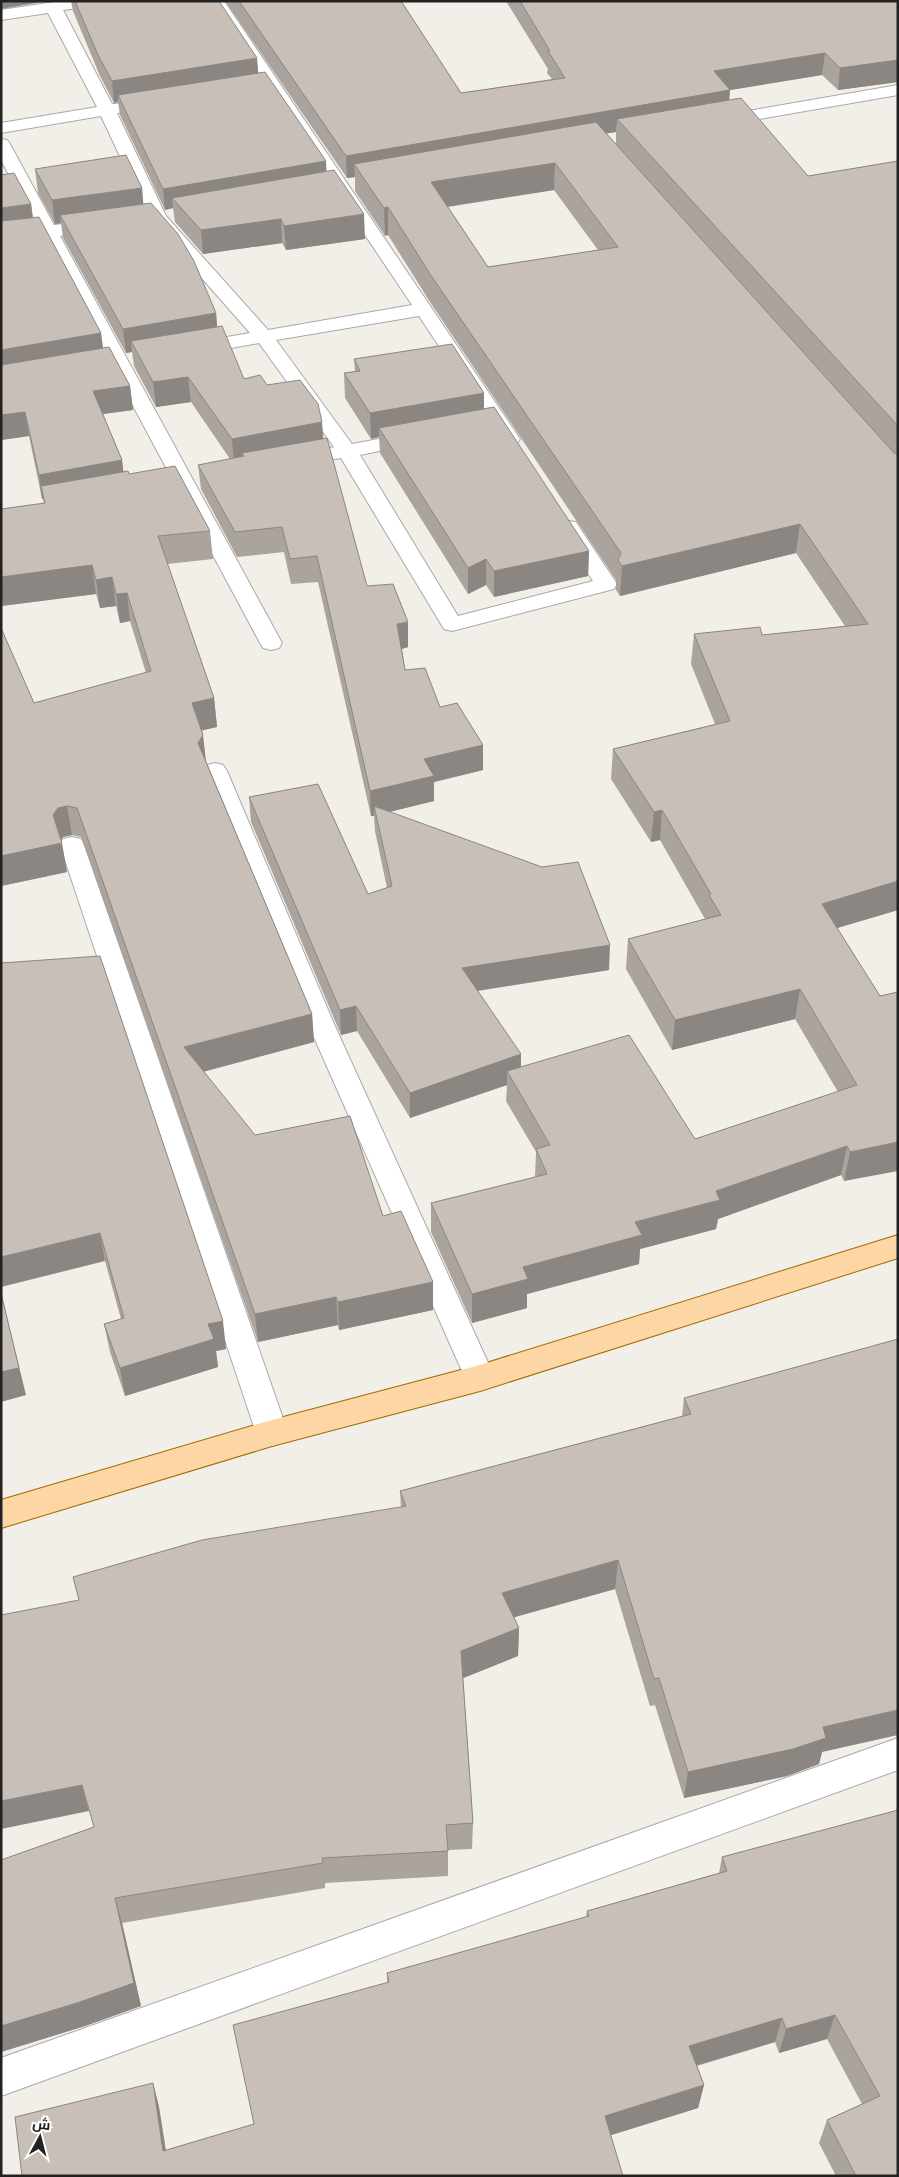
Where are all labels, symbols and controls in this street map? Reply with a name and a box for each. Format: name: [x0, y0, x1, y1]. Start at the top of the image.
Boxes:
north arrow: [15, 2112, 65, 2162]
text: ش: [32, 2115, 52, 2134]

